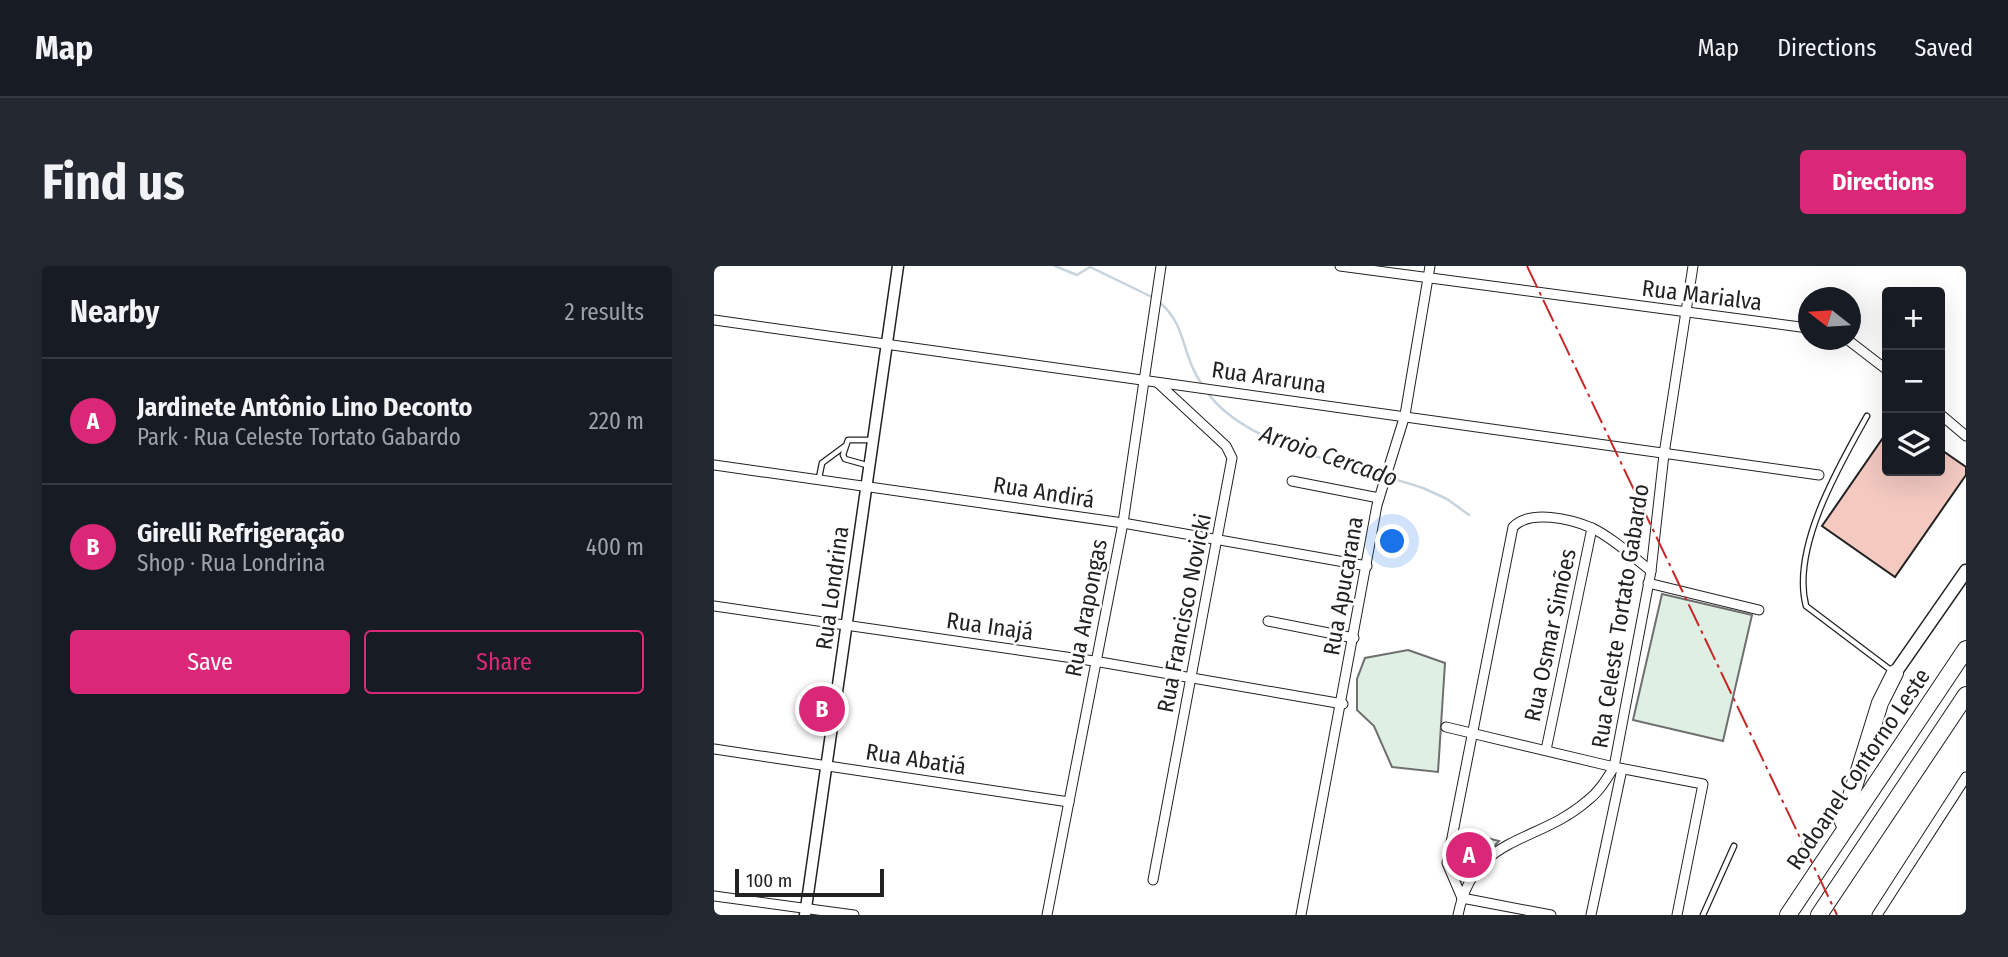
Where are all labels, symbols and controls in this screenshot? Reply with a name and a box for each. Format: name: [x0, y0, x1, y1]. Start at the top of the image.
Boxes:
text: Map: [35, 28, 93, 68]
text: Map: [1698, 34, 1739, 62]
text: Directions: [1777, 34, 1876, 62]
text: Saved: [1914, 34, 1973, 62]
button: Directions: [1800, 150, 1966, 214]
text: Find us: [42, 153, 185, 212]
street label: Rua Marialva: [1640, 274, 1764, 316]
north arrow: [1798, 287, 1861, 350]
map controls: [1882, 287, 1945, 476]
button: +: [1882, 287, 1945, 350]
text: Nearby: [70, 294, 159, 330]
text: 2 results: [564, 298, 644, 326]
button: −: [1882, 350, 1945, 413]
street label: Rua Araruna: [1210, 355, 1328, 399]
text: Jardinete Antônio Lino Deconto: [137, 392, 472, 423]
text: A: [87, 407, 99, 435]
text: 220 m: [589, 407, 644, 435]
button: layers: [1882, 413, 1945, 476]
water label: Arroio Cercado: [1256, 419, 1401, 493]
text: Park · Rua Celeste Tortato Gabardo: [137, 423, 461, 451]
street label: Rua Andirá: [991, 470, 1097, 514]
street label: Rua Celeste Tortato Gabardo: [1585, 482, 1655, 750]
street label: Rua Francisco Novicki: [1151, 511, 1217, 715]
street label: Rua Apucarana: [1317, 514, 1369, 658]
text: Girelli Refrigeração: [137, 518, 345, 549]
street label: Rua Londrina: [809, 524, 855, 652]
your location: [1375, 524, 1409, 558]
text: B: [87, 533, 99, 561]
text: 400 m: [586, 533, 644, 561]
street label: Rua Arapongas: [1059, 537, 1113, 679]
street label: Rua Osmar Simões: [1518, 546, 1582, 724]
text: Shop · Rua Londrina: [137, 549, 325, 577]
street label: Rua Inajá: [945, 606, 1035, 646]
button: Save: [70, 630, 350, 694]
button: Share: [364, 630, 644, 694]
street label: Rodoanel Contorno Leste: [1780, 663, 1936, 875]
pin: B: [799, 683, 845, 735]
street label: Rua Abatiá: [864, 737, 968, 781]
pin: A: [1446, 829, 1492, 881]
scale bar: [735, 866, 884, 898]
text: 100 m: [746, 869, 792, 892]

